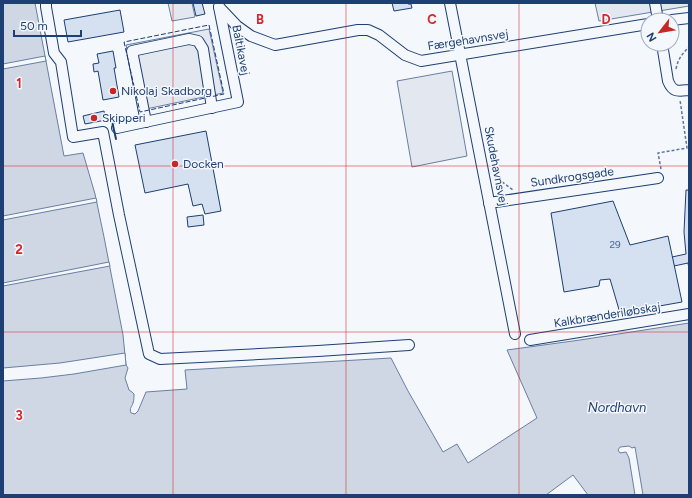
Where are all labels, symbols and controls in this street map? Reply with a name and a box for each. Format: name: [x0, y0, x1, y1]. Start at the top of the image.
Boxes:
scale bar: [14, 12, 81, 38]
text: B: [256, 12, 264, 27]
text: C: [427, 12, 437, 27]
text: D: [601, 12, 611, 27]
north arrow: [640, 12, 680, 52]
text: 50 m: [20, 19, 48, 33]
street label: Baltikavej: [229, 24, 253, 76]
street label: Færgehavnsvej: [427, 27, 509, 53]
text: N: [644, 30, 660, 44]
text: 1: [16, 76, 22, 91]
place label: Nikolaj Skadborg: [121, 84, 212, 98]
marker: Nikolaj Skadborg: [108, 86, 118, 96]
place label: Skipperi: [102, 111, 146, 125]
marker: Skipperi: [89, 113, 99, 123]
street label: Skudehavnsvej: [481, 125, 511, 207]
place label: Docken: [183, 157, 224, 171]
marker: Docken: [170, 159, 180, 169]
street label: Sundkrogsgade: [529, 164, 615, 190]
house number: 29: [609, 238, 621, 251]
text: 2: [15, 242, 23, 257]
street label: Kalkbrænderiløbskaj: [553, 300, 661, 330]
water label: Nordhavn: [588, 400, 646, 415]
text: 3: [15, 408, 23, 423]

